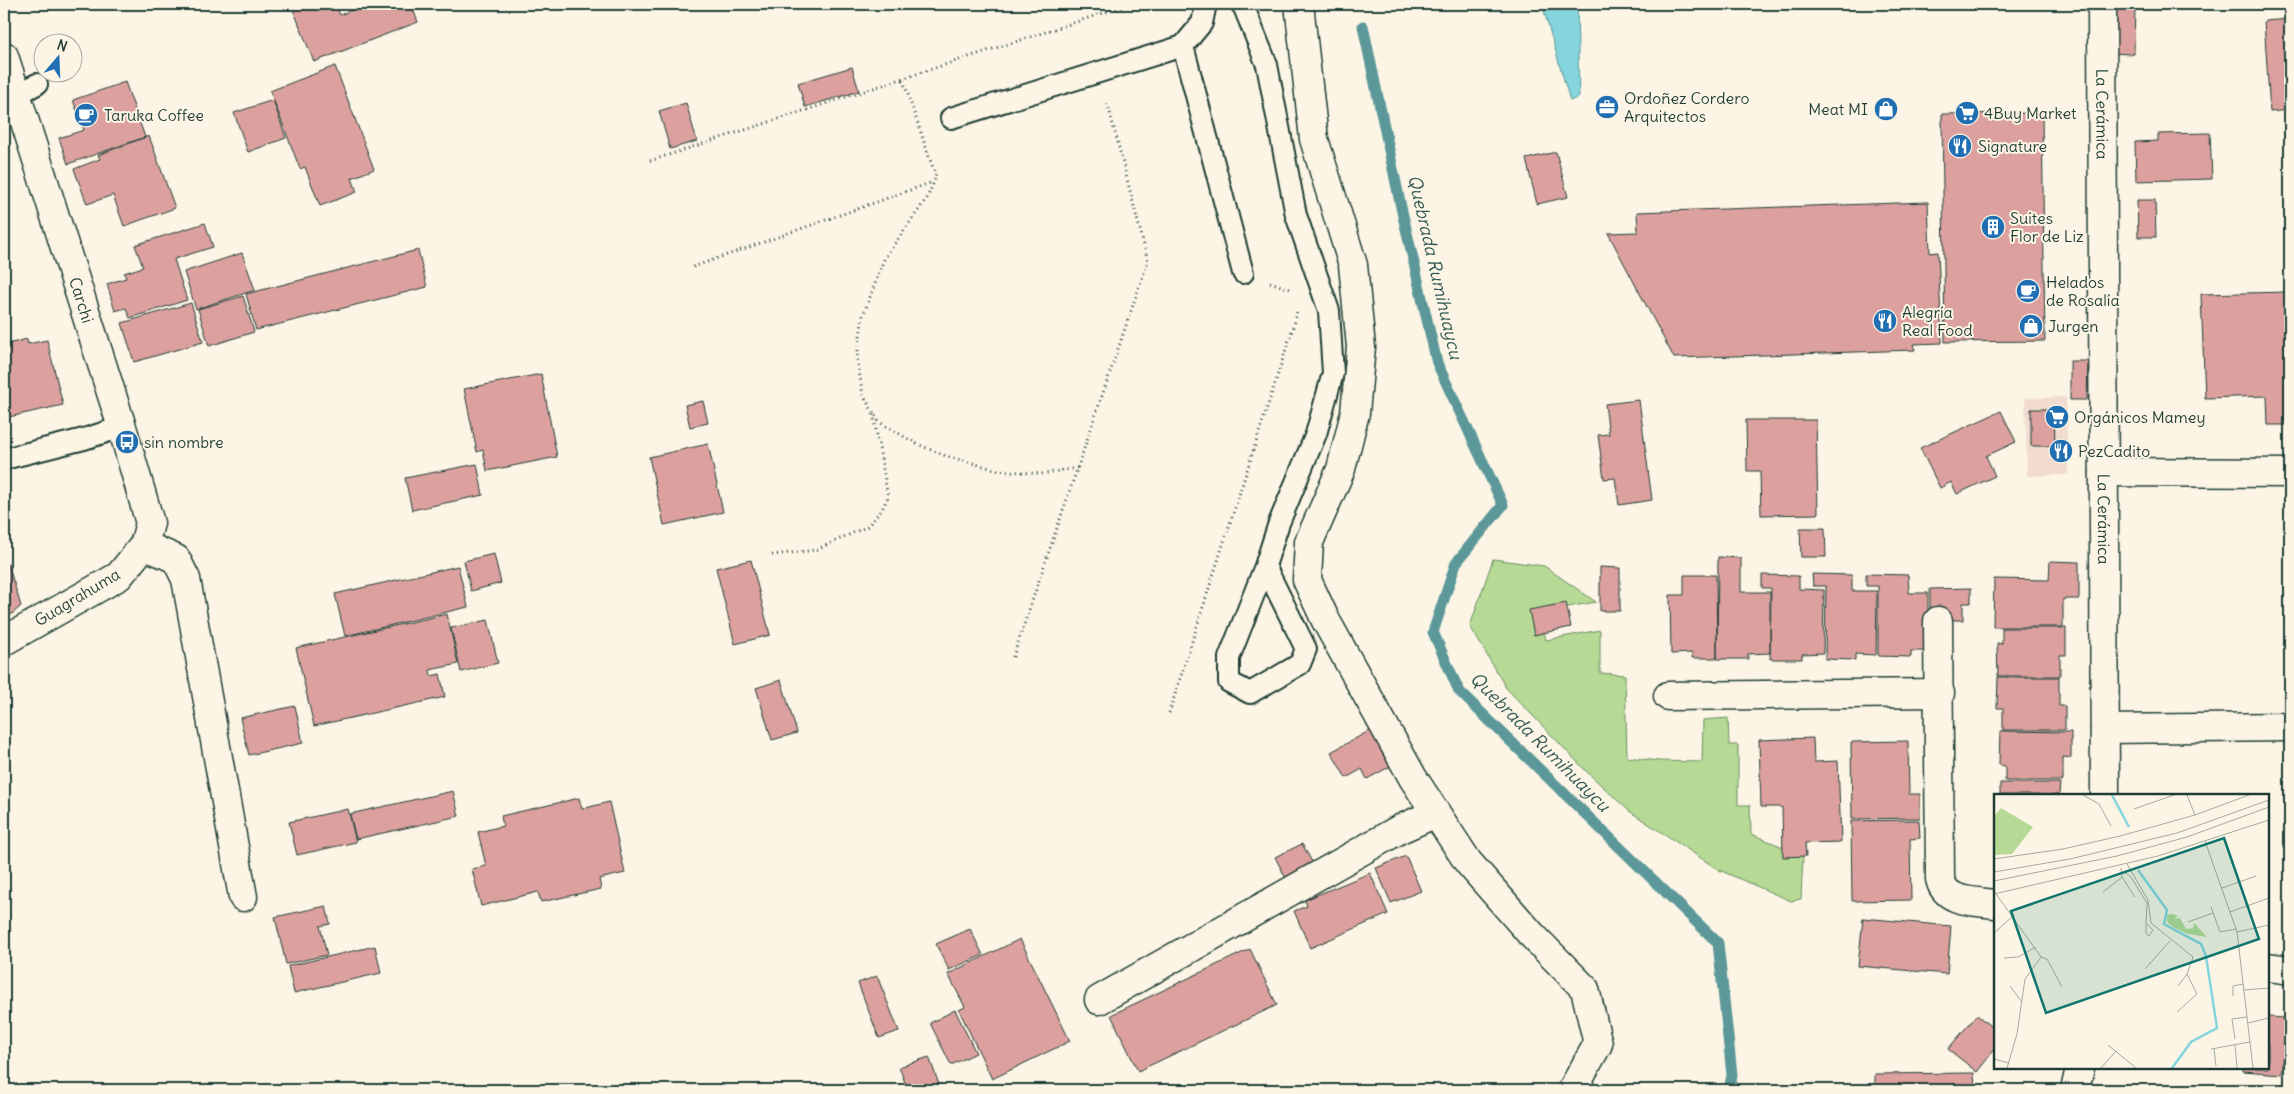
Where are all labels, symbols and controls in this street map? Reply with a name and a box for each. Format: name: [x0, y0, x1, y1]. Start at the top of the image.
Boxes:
north arrow: [32, 32, 82, 82]
text: N: [55, 36, 70, 56]
street label: La Cerámica: [2092, 69, 2113, 159]
place label: Ordoñez Cordero Arquitectos: [1624, 88, 1750, 126]
office icon: Ordoñez Cordero Arquitectos: [1594, 94, 1620, 120]
shop icon: Meat MI: [1873, 96, 1899, 122]
place label: Meat MI: [1808, 99, 1868, 119]
supermarket icon: 4Buy Market: [1954, 100, 1980, 126]
cafe icon: Taruka Coffee: [73, 102, 99, 128]
place label: 4Buy Market: [1984, 103, 2077, 123]
place label: Taruka Coffee: [104, 105, 204, 125]
restaurant icon: Signature: [1947, 133, 1973, 159]
place label: Signature: [1978, 136, 2047, 156]
water label: Quebrada Rumihuaycu: [1403, 172, 1468, 363]
place label: Suites Flor de Liz: [2010, 208, 2084, 246]
building icon: Suites Flor de Liz: [1980, 214, 2006, 240]
place label: Helados de Rosalía: [2046, 272, 2120, 310]
street label: Carchi: [65, 275, 98, 325]
cafe icon: Helados de Rosalía: [2015, 278, 2041, 304]
place label: Alegría Real Food: [1902, 302, 1973, 340]
restaurant icon: Alegría Real Food: [1872, 308, 1898, 334]
shop icon: Jurgen: [2018, 313, 2044, 339]
place label: Jurgen: [2048, 316, 2099, 336]
supermarket icon: Orgánicos Mamey: [2044, 404, 2070, 430]
place label: Orgánicos Mamey: [2074, 407, 2205, 427]
bus stop icon: sin nombre: [114, 429, 140, 455]
place label: sin nombre: [144, 432, 224, 452]
restaurant icon: PezCadito: [2048, 438, 2074, 464]
place label: PezCadito: [2078, 441, 2150, 461]
street label: La Cerámica: [2094, 474, 2114, 564]
street label: Guagrahuma: [31, 564, 123, 630]
water label: Quebrada Rumihuaycu: [1466, 667, 1616, 818]
inset map: [1994, 794, 2269, 1069]

